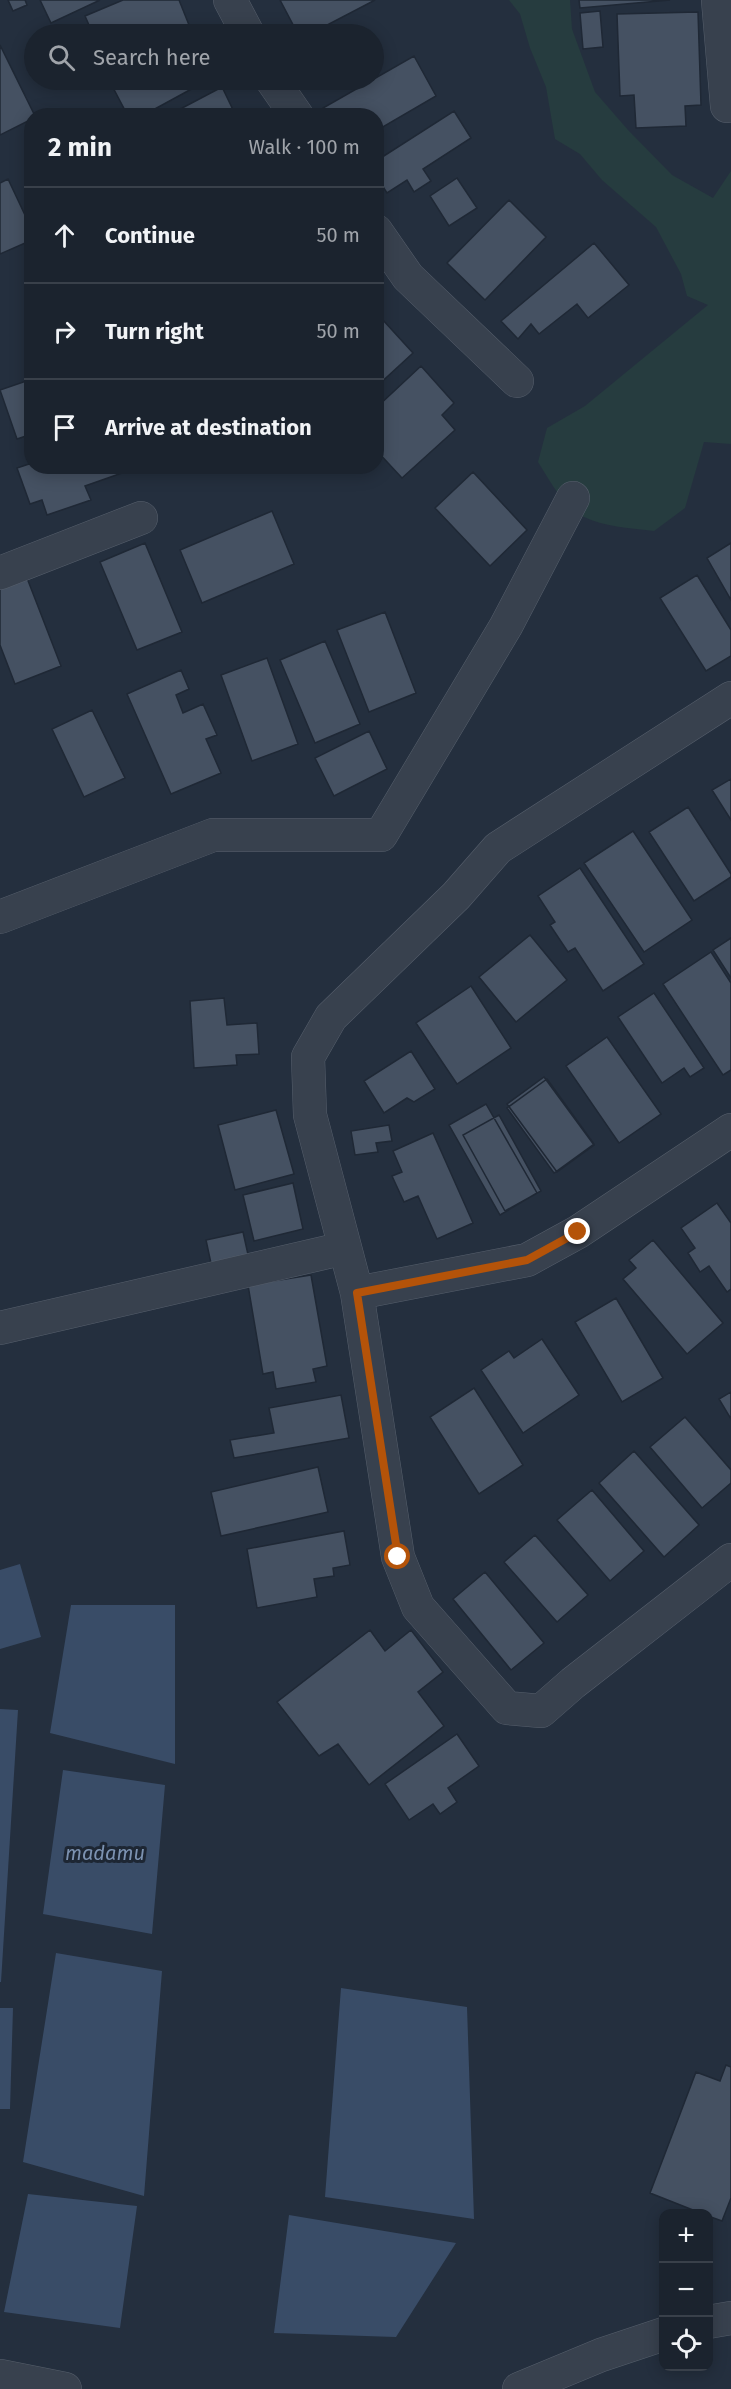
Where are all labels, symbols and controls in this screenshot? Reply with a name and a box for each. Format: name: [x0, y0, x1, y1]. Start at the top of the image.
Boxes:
search box: [24, 24, 384, 90]
icon: search: [45, 41, 78, 74]
text: Search here: [93, 44, 211, 71]
text: 2 min: [48, 132, 112, 163]
text: Walk · 100 m: [248, 135, 360, 159]
icon: ahead: [48, 219, 81, 252]
text: Continue: [105, 222, 195, 249]
text: 50 m: [316, 223, 360, 247]
icon: right: [48, 315, 81, 348]
text: Turn right: [105, 318, 204, 345]
text: 50 m: [316, 319, 360, 343]
icon: arrive: [48, 411, 81, 444]
text: Arrive at destination: [105, 414, 312, 441]
route end: [564, 1218, 590, 1244]
route start: [384, 1543, 410, 1569]
water label: madamu: [65, 1841, 145, 1865]
map controls: [659, 2209, 713, 2371]
button: +: [659, 2209, 713, 2263]
button: −: [659, 2263, 713, 2317]
button: locate: [659, 2317, 713, 2371]

